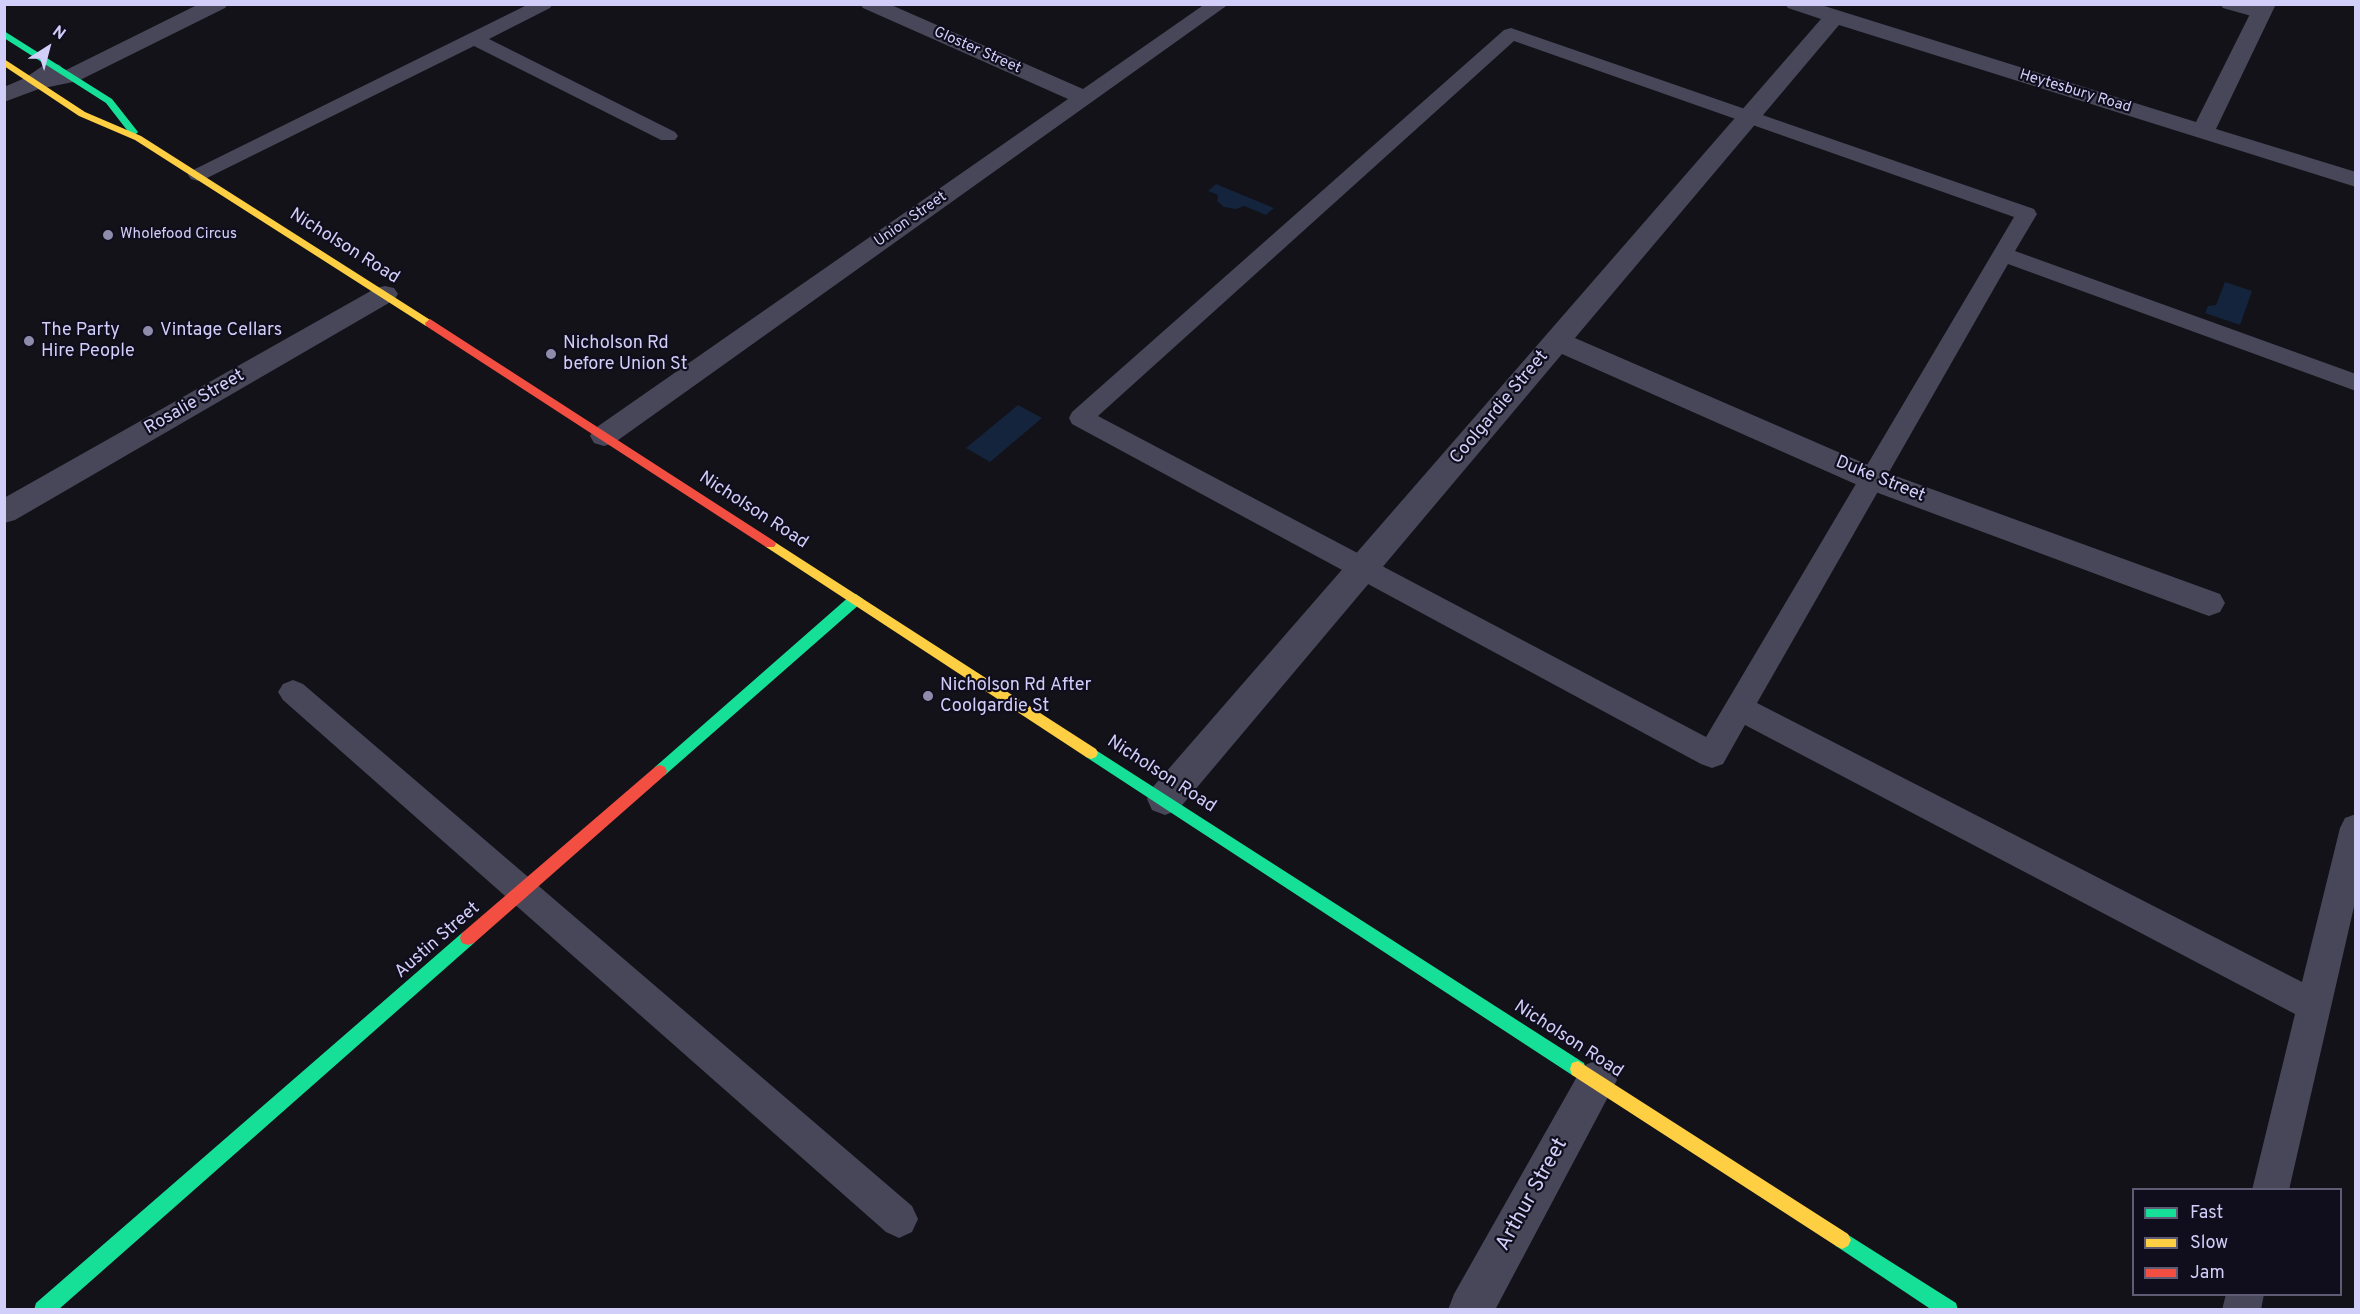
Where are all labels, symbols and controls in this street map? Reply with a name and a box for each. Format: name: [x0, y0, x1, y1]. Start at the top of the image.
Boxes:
north arrow: [18, 18, 78, 78]
text: N: [48, 22, 69, 45]
street label: Gloster Street: [931, 24, 1023, 78]
street label: Heytesbury Road: [2017, 66, 2133, 118]
street label: Union Street: [871, 188, 951, 252]
street label: Nicholson Road: [285, 205, 403, 289]
place label: Wholefood Circus: [120, 226, 237, 244]
marker: Wholefood Circus: [101, 228, 115, 242]
place label: The Party Hire People: [41, 320, 135, 362]
place label: Vintage Cellars: [160, 320, 282, 342]
marker: Vintage Cellars: [141, 324, 155, 338]
place label: Nicholson Rd before Union St: [563, 333, 688, 376]
marker: The Party Hire People: [22, 334, 36, 348]
marker: Nicholson Rd before Union St: [544, 347, 558, 361]
street label: Coolgardie Street: [1446, 347, 1554, 469]
street label: Rosalie Street: [141, 366, 249, 440]
street label: Duke Street: [1832, 452, 1928, 508]
street label: Nicholson Road: [694, 468, 812, 554]
place label: Nicholson Rd After Coolgardie St: [940, 675, 1092, 718]
marker: Nicholson Rd After Coolgardie St: [921, 689, 935, 703]
street label: Nicholson Road: [1102, 732, 1220, 818]
street label: Austin Street: [391, 898, 485, 984]
street label: Nicholson Road: [1509, 997, 1627, 1083]
street label: Arthur Street: [1492, 1134, 1574, 1256]
legend: [2132, 1188, 2342, 1296]
text: Fast: [2190, 1202, 2223, 1225]
text: Slow: [2190, 1232, 2228, 1255]
text: Jam: [2190, 1262, 2225, 1285]

